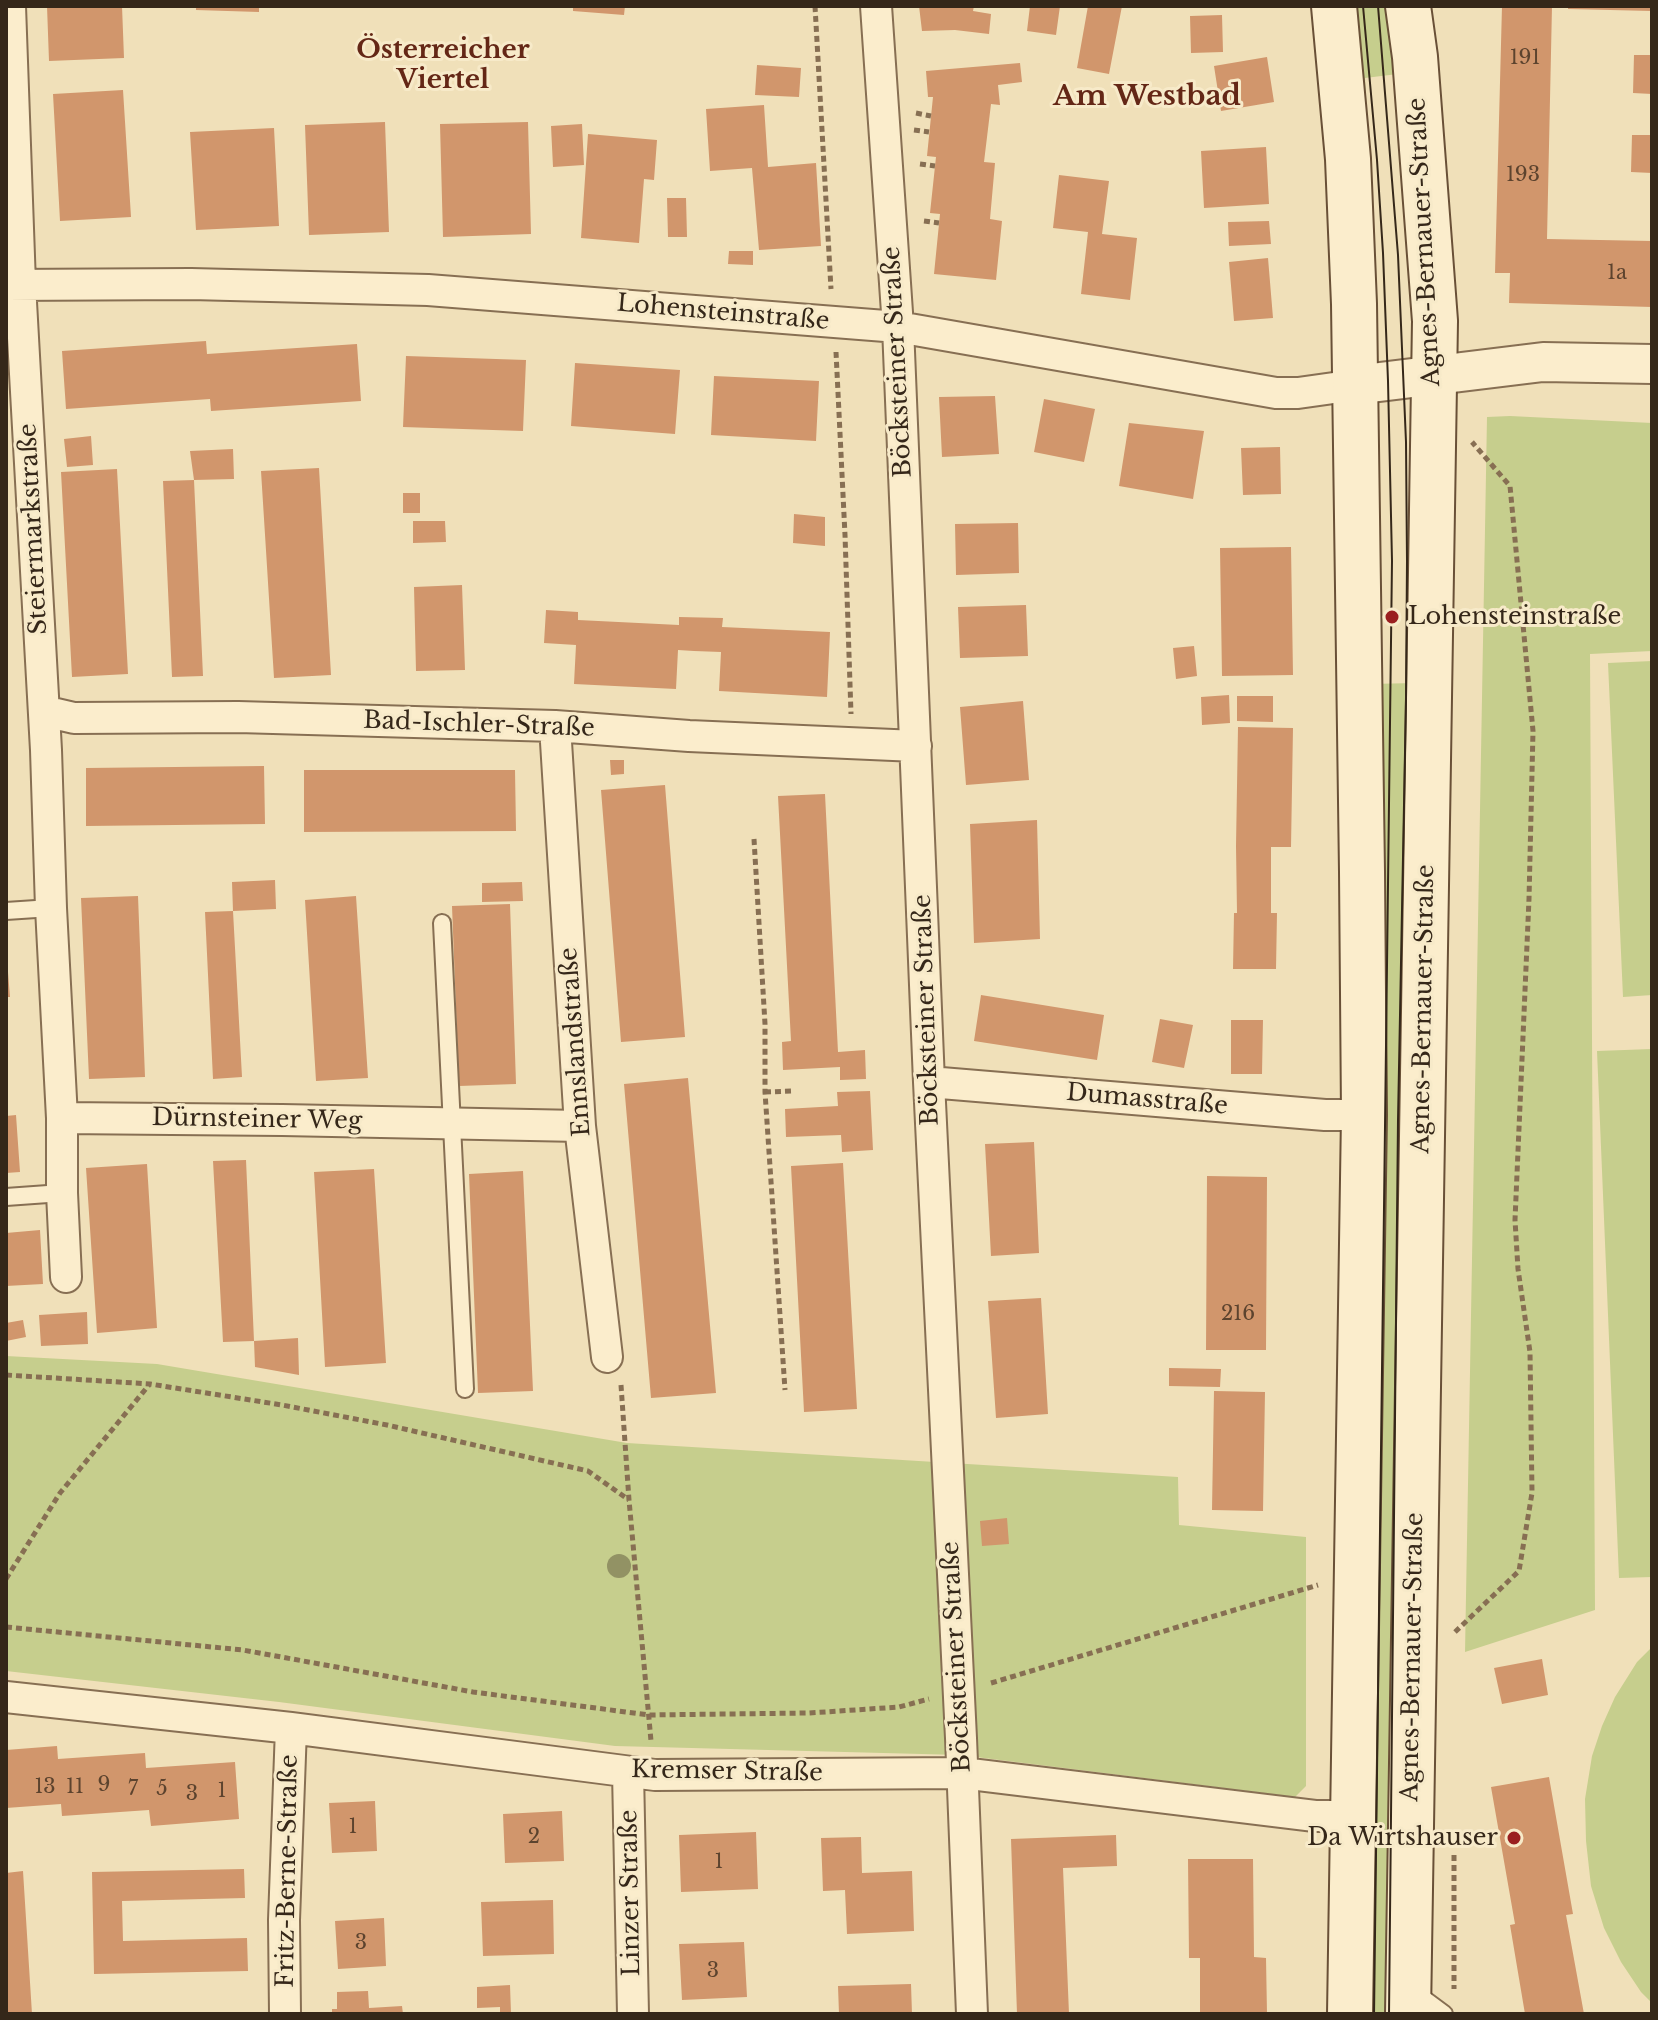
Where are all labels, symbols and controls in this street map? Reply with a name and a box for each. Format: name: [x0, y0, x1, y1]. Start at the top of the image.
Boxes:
district label: Österreicher Viertel: [356, 35, 530, 96]
house number: 191: [1510, 46, 1540, 70]
district label: Am Westbad: [1053, 80, 1241, 114]
street label: Agnes-Bernauer-Straße: [1403, 97, 1447, 387]
house number: 193: [1506, 163, 1540, 187]
street label: Böcksteiner Straße: [878, 246, 918, 478]
house number: 1a: [1607, 261, 1627, 285]
street label: Lohensteinstraße: [616, 289, 830, 337]
street label: Steiermarkstraße: [14, 423, 54, 635]
place label: Lohensteinstraße: [1408, 603, 1621, 631]
marker: Lohensteinstraße: [1383, 608, 1401, 626]
street label: Bad-Ischler-Straße: [363, 707, 595, 743]
street label: Agnes-Bernauer-Straße: [1407, 864, 1441, 1154]
street label: Böcksteiner Straße: [909, 894, 945, 1126]
street label: Ennslandstraße: [555, 946, 597, 1138]
street label: Dumasstraße: [1065, 1079, 1229, 1121]
street label: Dürnsteiner Weg: [152, 1104, 362, 1136]
house number: 216: [1221, 1302, 1255, 1326]
street label: Agnes-Bernauer-Straße: [1396, 1512, 1430, 1802]
street label: Böcksteiner Straße: [937, 1541, 977, 1773]
street label: Fritz-Berne-Straße: [272, 1754, 304, 1988]
street label: Kremser Straße: [631, 1756, 823, 1788]
house number: 9: [98, 1773, 110, 1797]
house number: 13: [34, 1775, 56, 1799]
house number: 11: [66, 1775, 84, 1799]
house number: 7: [128, 1777, 138, 1801]
house number: 5: [156, 1777, 168, 1801]
house number: 1: [218, 1779, 226, 1803]
house number: 3: [186, 1782, 198, 1806]
street label: Linzer Straße: [615, 1809, 647, 1977]
house number: 1: [349, 1815, 357, 1839]
place label: Da Wirtshauser: [1307, 1824, 1498, 1852]
house number: 2: [528, 1825, 540, 1849]
marker: Da Wirtshauser: [1505, 1829, 1523, 1847]
house number: 1: [715, 1850, 723, 1874]
house number: 3: [355, 1931, 367, 1955]
house number: 3: [707, 1959, 719, 1983]

